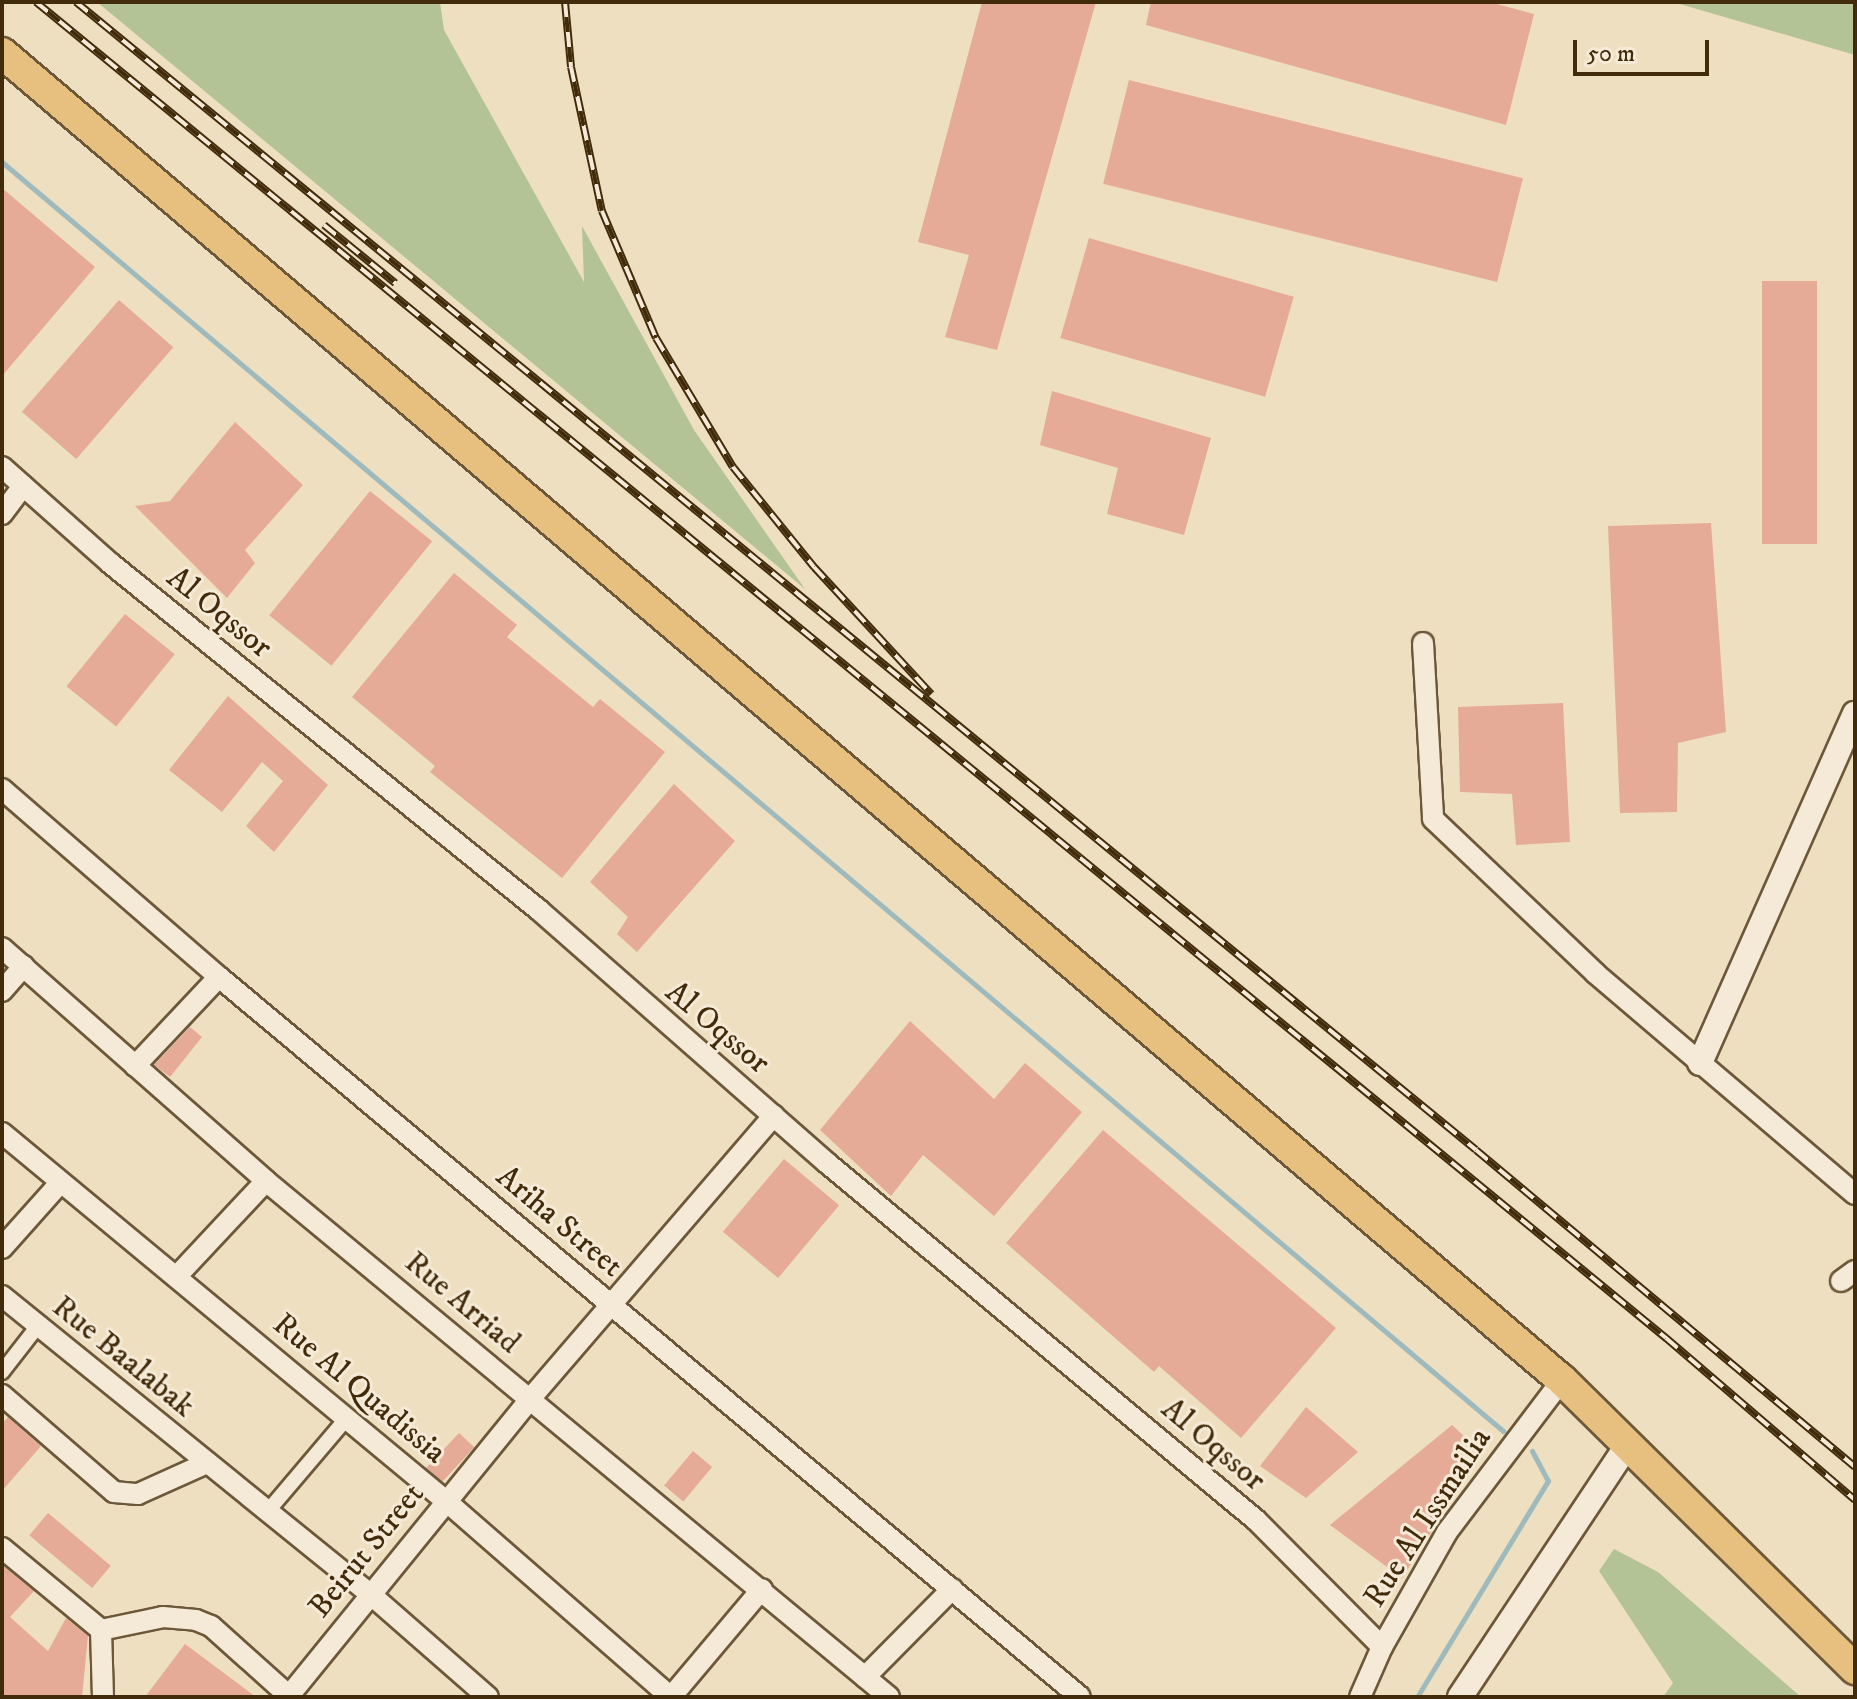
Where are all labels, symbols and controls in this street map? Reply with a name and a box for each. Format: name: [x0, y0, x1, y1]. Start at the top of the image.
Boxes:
scale bar: [1577, 24, 1713, 74]
text: 50 m: [1587, 39, 1635, 69]
street label: Al Oqssor: [159, 559, 279, 667]
street label: Al Oqssor: [657, 973, 777, 1083]
street label: Ariha Street: [488, 1158, 630, 1286]
street label: Rue Arriad: [396, 1244, 528, 1362]
street label: Rue Baalabak: [44, 1288, 202, 1426]
street label: Rue Al Quadissia: [265, 1306, 453, 1472]
street label: Al Oqssor: [1153, 1390, 1273, 1500]
street label: Rue Al Issmailia: [1356, 1421, 1500, 1615]
street label: Beirut Street: [301, 1476, 433, 1626]

